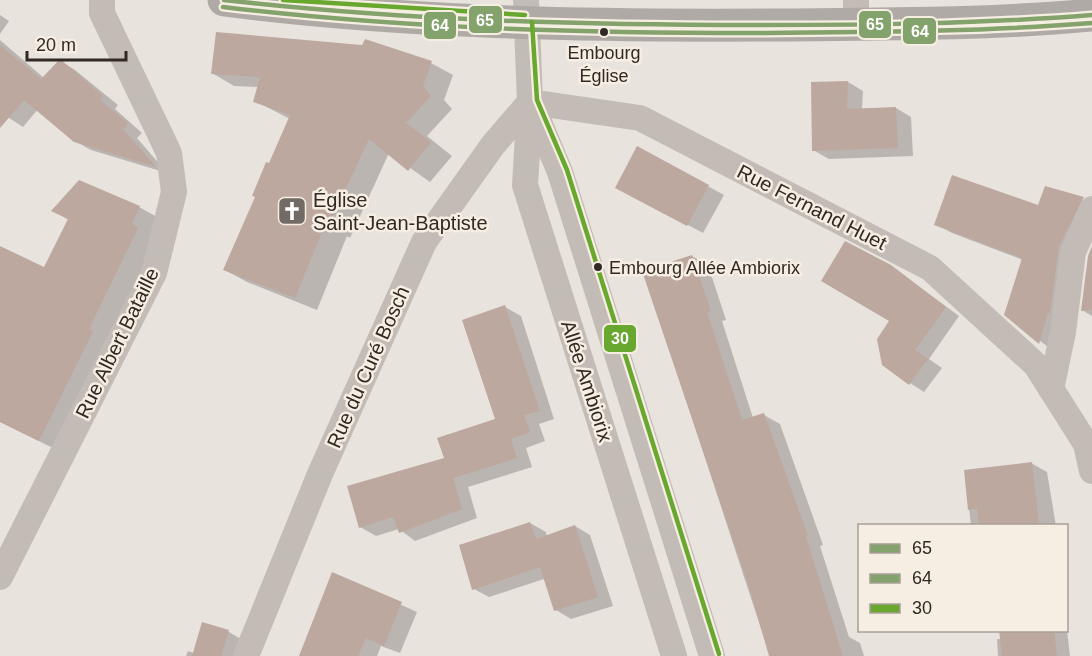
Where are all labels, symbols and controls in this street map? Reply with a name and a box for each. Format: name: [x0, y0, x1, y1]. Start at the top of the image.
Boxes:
line badge: 65: [468, 5, 503, 34]
line badge: 65: [858, 10, 892, 39]
line badge: 64: [423, 11, 457, 40]
text: 65: [476, 12, 494, 29]
text: 65: [866, 16, 884, 33]
text: 64: [431, 17, 449, 34]
line badge: 64: [902, 17, 937, 45]
text: 64: [911, 23, 929, 40]
scale bar: [27, 24, 126, 62]
marker: Embourg Église: [598, 26, 610, 38]
text: 20 m: [36, 35, 76, 55]
place label: Embourg Église: [567, 43, 641, 86]
street label: Rue Fernand Huet: [734, 160, 891, 254]
place label: Église Saint-Jean-Baptiste: [313, 189, 488, 234]
church icon: Église Saint-Jean-Baptiste: [276, 195, 308, 227]
place label: Embourg Allée Ambiorix: [609, 258, 800, 278]
marker: Embourg Allée Ambiorix: [592, 261, 604, 273]
street label: Rue Albert Bataille: [71, 264, 163, 422]
street label: Rue du Curé Bosch: [322, 283, 414, 451]
street label: Allée Ambiorix: [557, 317, 617, 445]
line badge: 30: [603, 324, 637, 353]
text: 30: [611, 330, 629, 347]
legend: [858, 524, 1068, 632]
text: 65: [912, 538, 932, 558]
text: 64: [912, 568, 932, 588]
text: 30: [912, 598, 932, 618]

